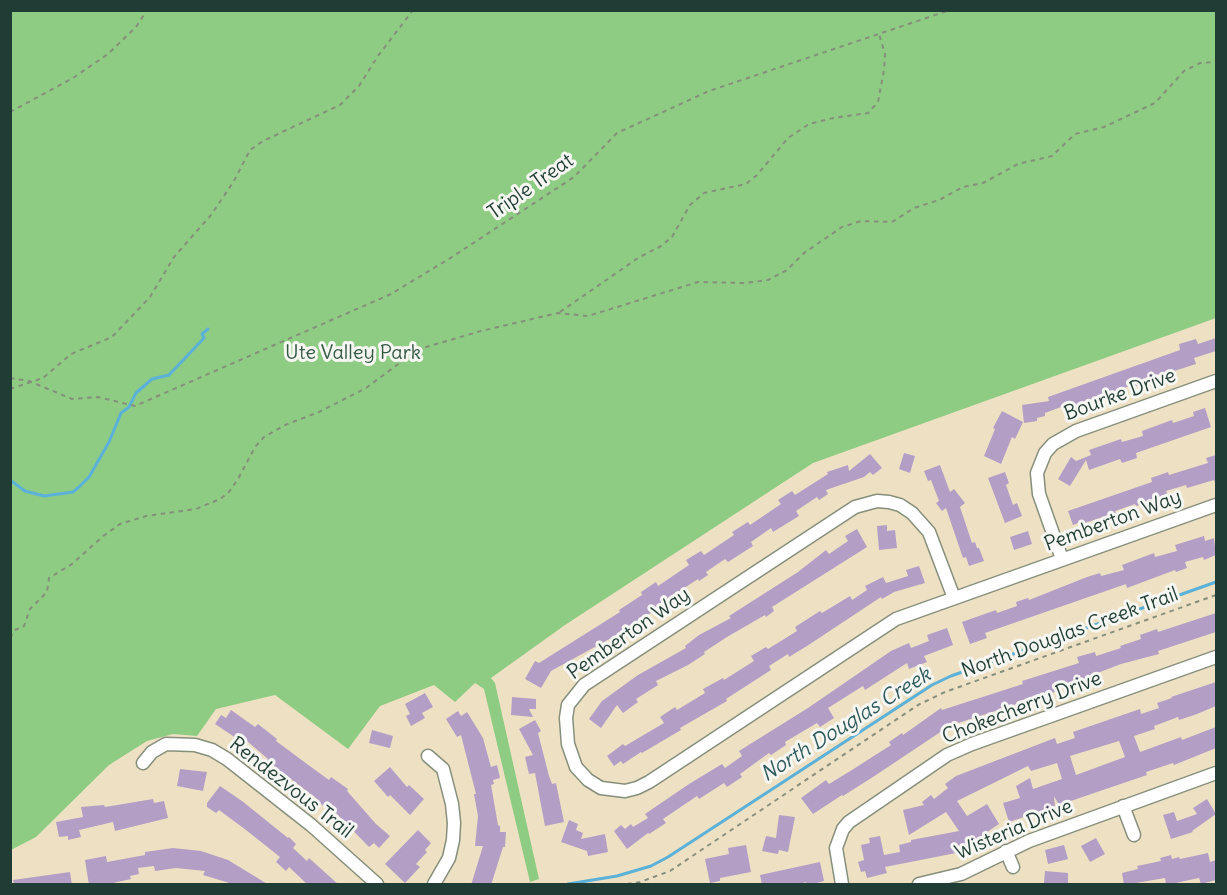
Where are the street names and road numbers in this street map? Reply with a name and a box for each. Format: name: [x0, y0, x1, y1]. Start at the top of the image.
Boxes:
street label: Triple Treat: [484, 149, 578, 225]
street label: Bourke Drive: [1061, 364, 1179, 426]
street label: Pemberton Way: [1041, 485, 1185, 557]
street label: Pemberton Way: [563, 583, 695, 685]
street label: North Douglas Creek Trail: [959, 583, 1181, 683]
street label: Chokecherry Drive: [939, 667, 1105, 749]
street label: Rendezvous Trail: [224, 732, 358, 844]
street label: Wisteria Drive: [952, 794, 1076, 866]

